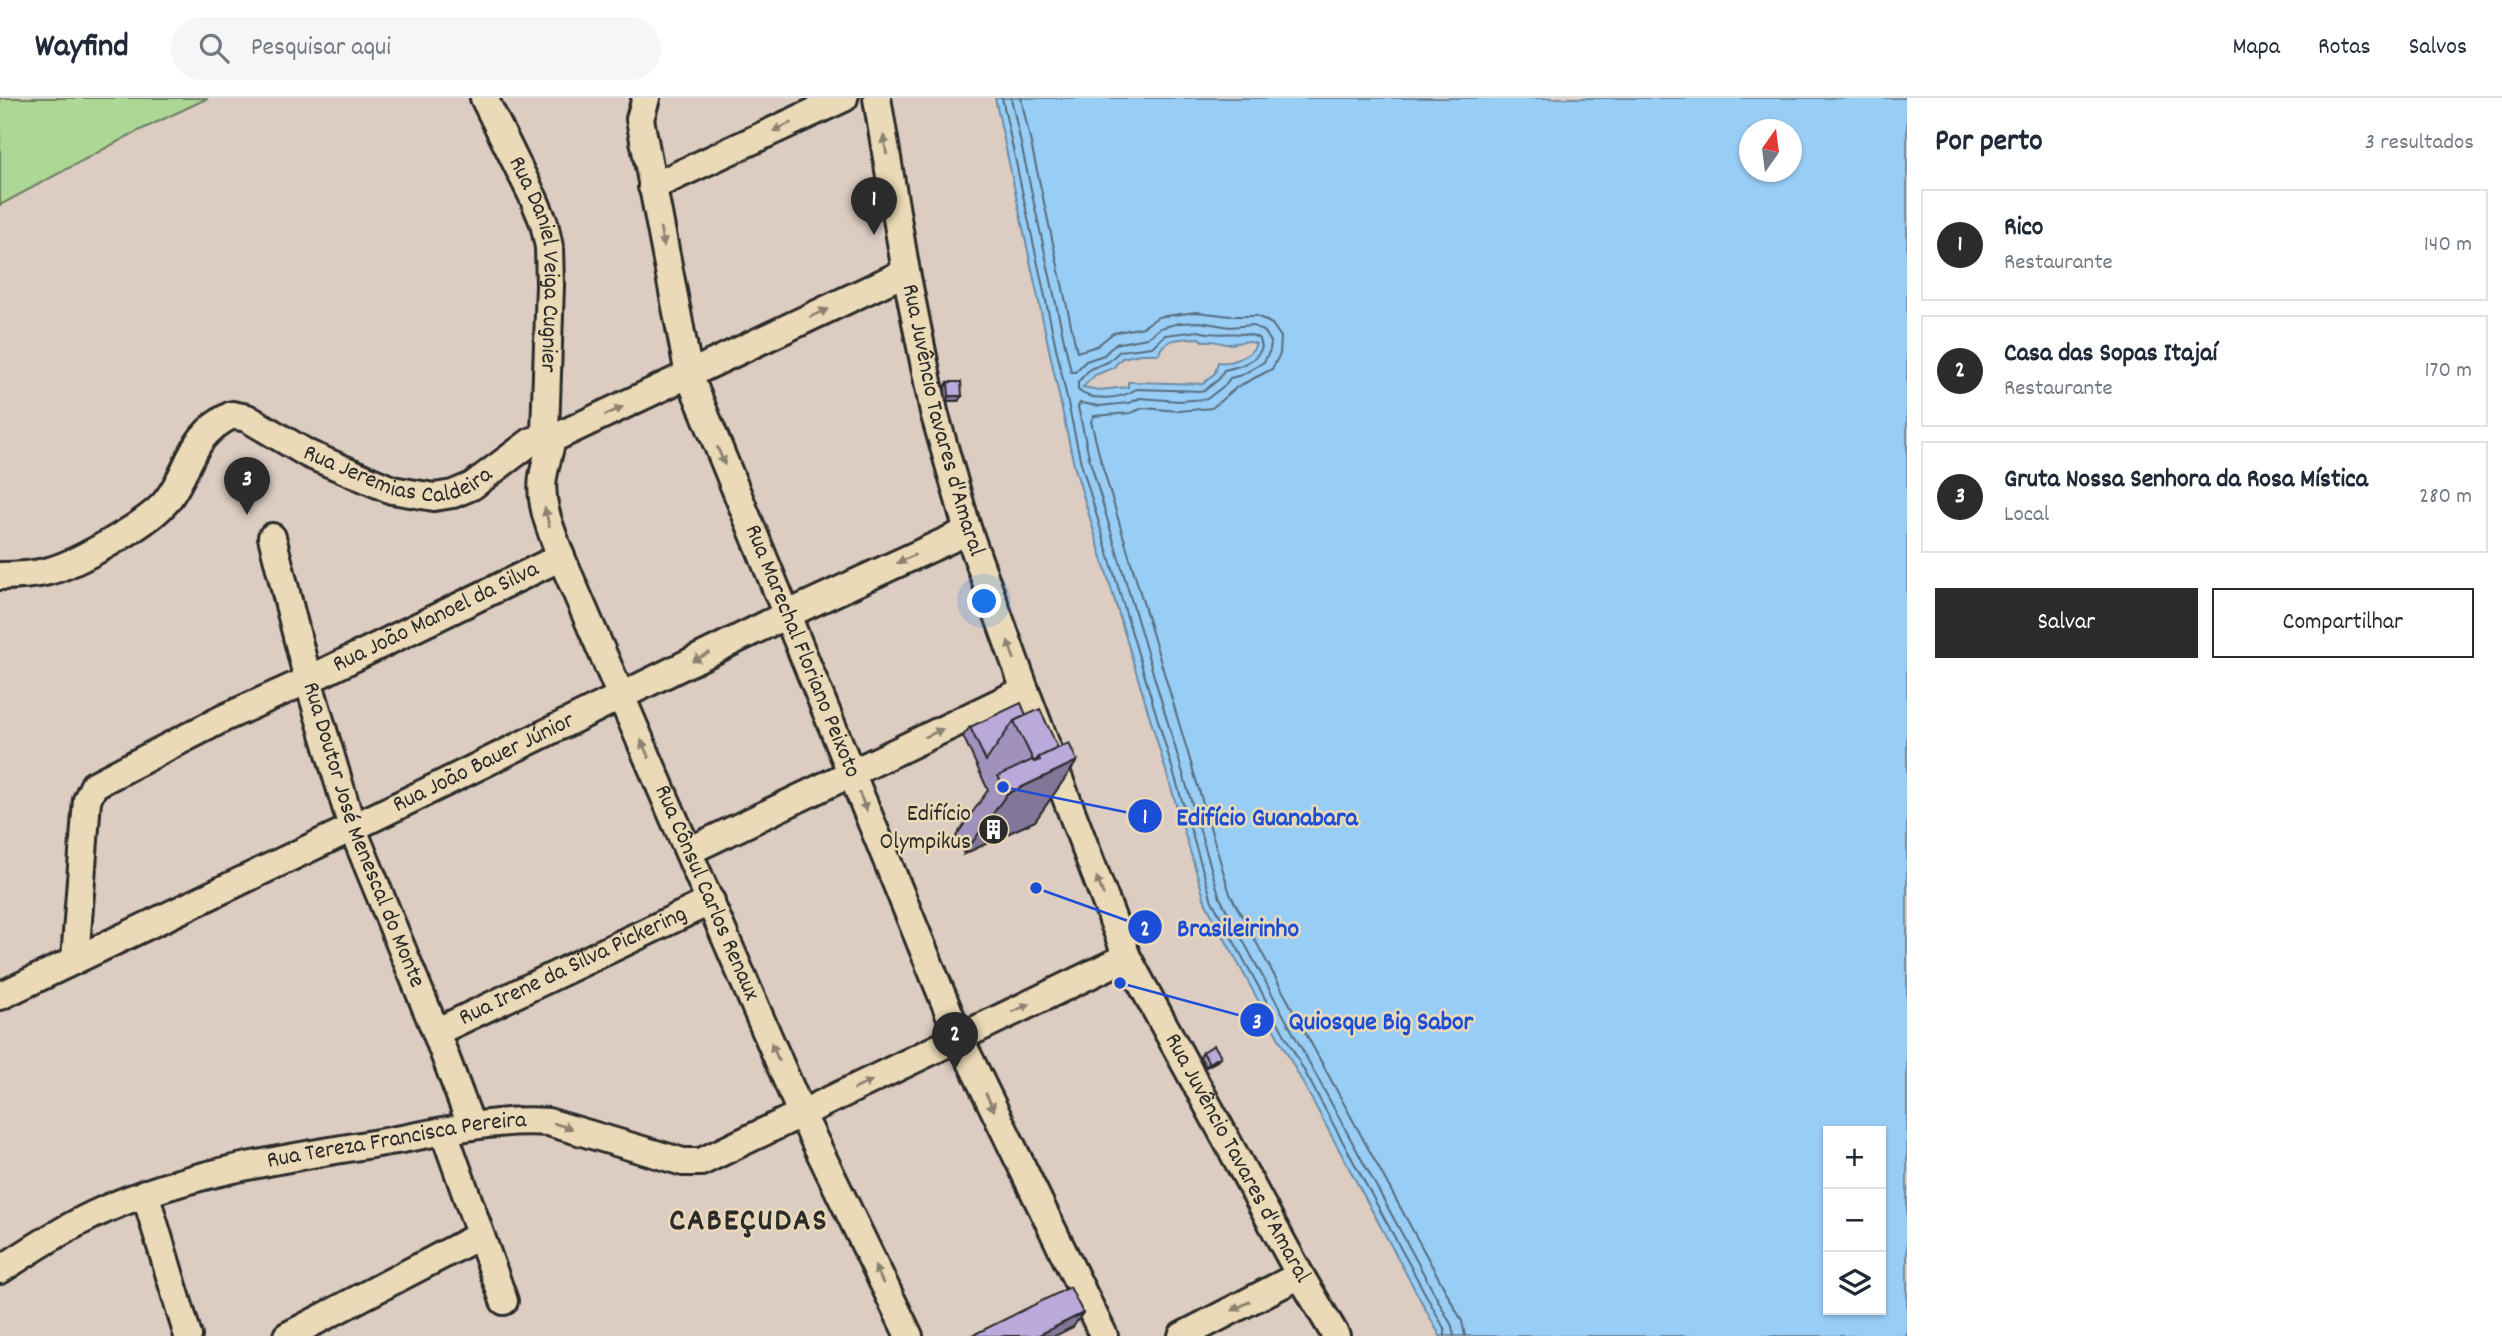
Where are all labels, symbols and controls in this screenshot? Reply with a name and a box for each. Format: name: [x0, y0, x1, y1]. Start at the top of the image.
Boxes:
search box: [171, 17, 661, 80]
text: Wayfind: [35, 25, 129, 72]
icon: search: [195, 29, 233, 67]
text: Pesquisar aqui: [251, 30, 391, 67]
text: Mapa: [2232, 31, 2280, 65]
text: Rotas: [2318, 31, 2371, 65]
text: Salvos: [2409, 31, 2467, 65]
north arrow: [1739, 119, 1802, 182]
one-way arrow: [772, 121, 793, 132]
text: Por perto: [1935, 122, 2043, 165]
text: 3 resultados: [2365, 127, 2474, 160]
one-way arrow: [879, 134, 890, 156]
street label: Rua Daniel Veiga Cugnier: [499, 151, 567, 373]
pin: 1: [851, 177, 897, 235]
text: Rico: [2004, 210, 2043, 247]
one-way arrow: [656, 226, 667, 248]
text: 1: [1957, 229, 1963, 262]
text: 140 m: [2424, 229, 2472, 262]
text: Restaurante: [2004, 247, 2113, 280]
street label: Rua Juvêncio Tavares d'Amaral: [892, 281, 993, 561]
one-way arrow: [809, 308, 829, 319]
text: Casa das Sopas Itajaí: [2004, 336, 2217, 373]
text: 2: [1955, 355, 1965, 388]
text: 170 m: [2425, 355, 2472, 388]
text: Restaurante: [2004, 373, 2113, 406]
one-way arrow: [603, 405, 624, 416]
street label: Rua Jeremias Caldeira: [297, 437, 501, 514]
one-way arrow: [716, 445, 727, 466]
pin: 3: [224, 457, 270, 515]
text: Gruta Nossa Senhora da Rosa Mística: [2004, 462, 2368, 499]
text: 3: [1955, 481, 1965, 514]
text: 280 m: [2419, 481, 2472, 514]
text: Local: [2004, 499, 2049, 532]
one-way arrow: [541, 506, 552, 528]
street label: Rua Marechal Floriano Peixoto: [735, 520, 869, 783]
street label: Rua João Manoel da Silva: [327, 553, 546, 682]
one-way arrow: [896, 553, 916, 565]
your location: [967, 584, 1001, 618]
button: Salvar: [1935, 588, 2198, 658]
button: Compartilhar: [2212, 588, 2474, 658]
one-way arrow: [1005, 639, 1016, 660]
one-way arrow: [691, 652, 711, 663]
street label: Rua Doutor José Menescal do Monte: [293, 678, 433, 993]
street label: Rua João Bauer Júnior: [387, 704, 581, 822]
one-way arrow: [924, 727, 944, 738]
one-way arrow: [639, 739, 651, 759]
street label: Rua Cônsul Carlos Renaux: [645, 780, 768, 1006]
one-way arrow: [857, 792, 868, 813]
callout: Edifício Guanabara: [1128, 792, 1372, 839]
place label: Edifício Olympikus: [880, 798, 971, 860]
text: Edifício Guanabara: [1176, 801, 1359, 838]
text: 1: [1143, 804, 1147, 834]
building icon: Edifício Olympikus: [977, 812, 1011, 846]
one-way arrow: [1094, 875, 1105, 896]
street label: Rua Irene da Silva Pickering: [454, 898, 693, 1035]
callout: Brasileirinho: [1128, 904, 1313, 951]
text: Brasileirinho: [1177, 912, 1300, 949]
text: 2: [1140, 916, 1150, 946]
callout: Quiosque Big Sabor: [1239, 997, 1487, 1044]
one-way arrow: [1011, 1002, 1031, 1014]
text: Quiosque Big Sabor: [1289, 1005, 1474, 1042]
text: 3: [1252, 1009, 1262, 1039]
pin: 2: [932, 1012, 978, 1070]
street label: Rua Juvêncio Tavares d'Amaral: [1155, 1028, 1318, 1290]
one-way arrow: [769, 1042, 780, 1063]
one-way arrow: [853, 1079, 873, 1090]
one-way arrow: [985, 1092, 996, 1112]
street label: Rua Tereza Francisca Pereira: [264, 1104, 528, 1179]
one-way arrow: [553, 1122, 574, 1132]
map controls: [1823, 1126, 1886, 1315]
button: +: [1823, 1126, 1886, 1189]
button: −: [1823, 1189, 1886, 1252]
district label: CABEÇUDAS: [669, 1200, 829, 1246]
button: layers: [1823, 1252, 1886, 1315]
one-way arrow: [873, 1265, 885, 1285]
one-way arrow: [1231, 1300, 1251, 1311]

